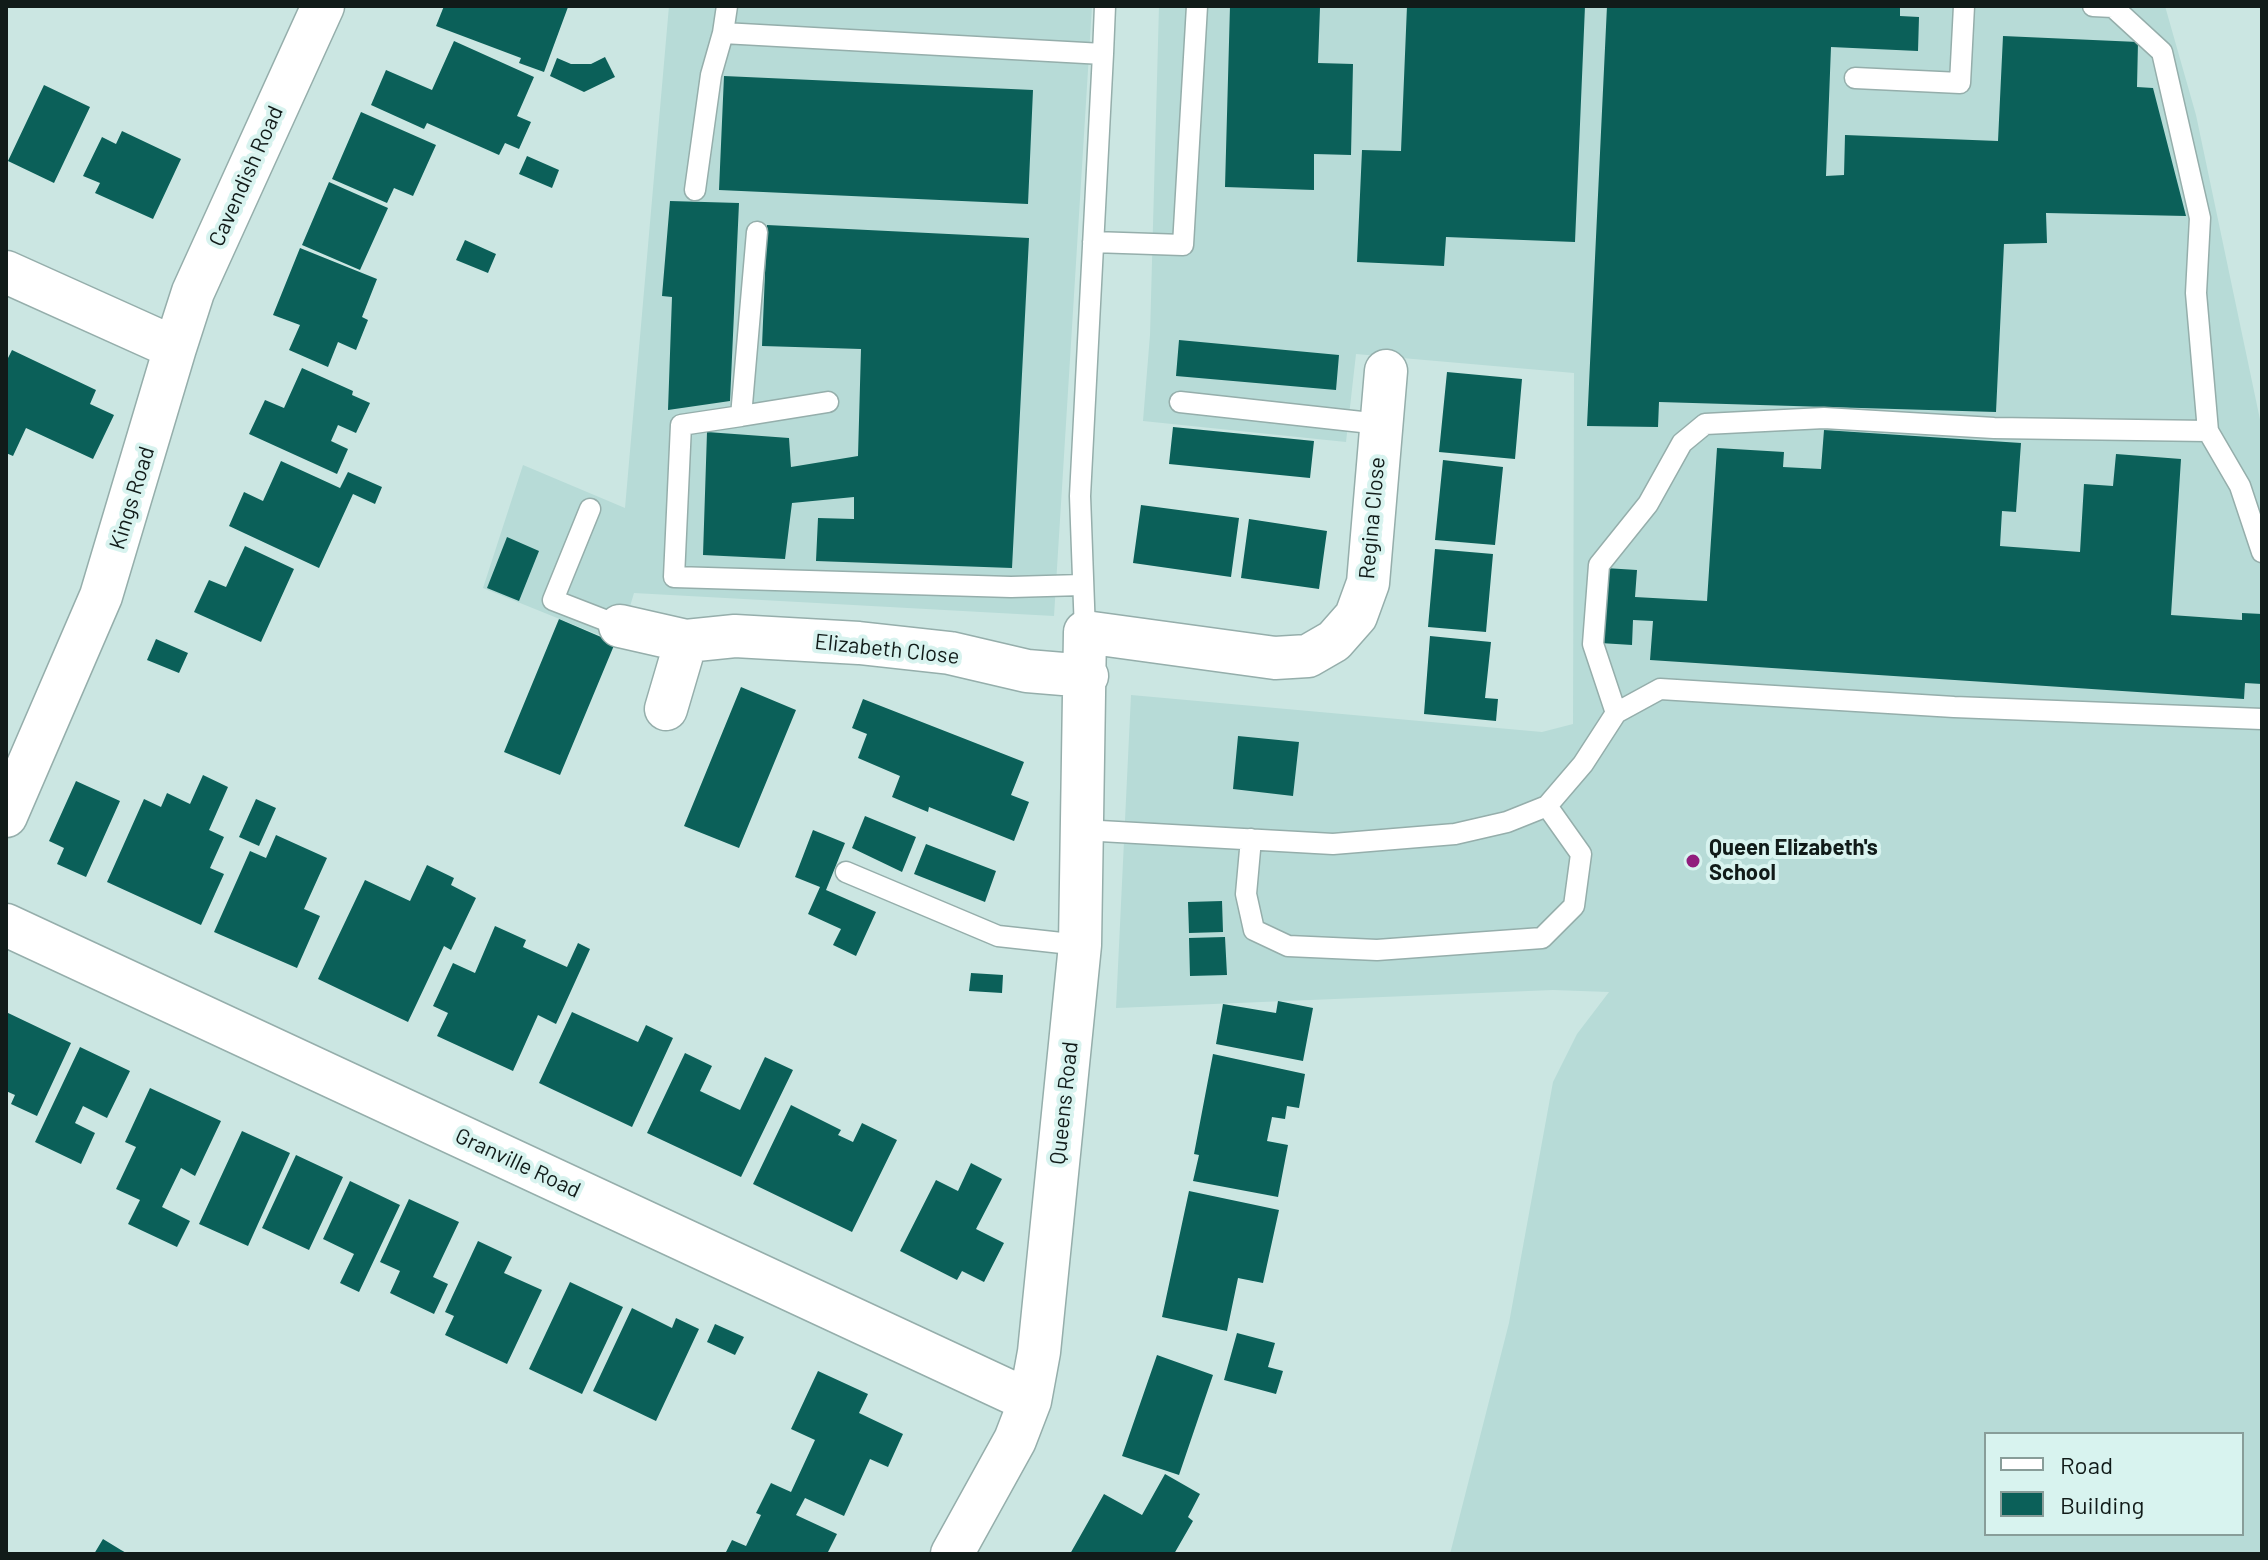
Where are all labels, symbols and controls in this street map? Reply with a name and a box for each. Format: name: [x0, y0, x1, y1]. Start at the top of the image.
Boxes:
street label: Cavendish Road: [203, 102, 289, 250]
street label: Kings Road: [104, 443, 160, 553]
street label: Regina Close: [1354, 456, 1390, 580]
street label: Elizabeth Close: [813, 628, 961, 670]
place label: Queen Elizabeth's School: [1709, 835, 1878, 886]
marker: Queen Elizabeth's School: [1684, 852, 1702, 870]
street label: Queens Road: [1044, 1040, 1084, 1166]
street label: Granville Road: [451, 1122, 585, 1204]
legend: [1984, 1432, 2244, 1536]
text: Road: [2060, 1450, 2113, 1479]
text: Building: [2060, 1490, 2144, 1519]

